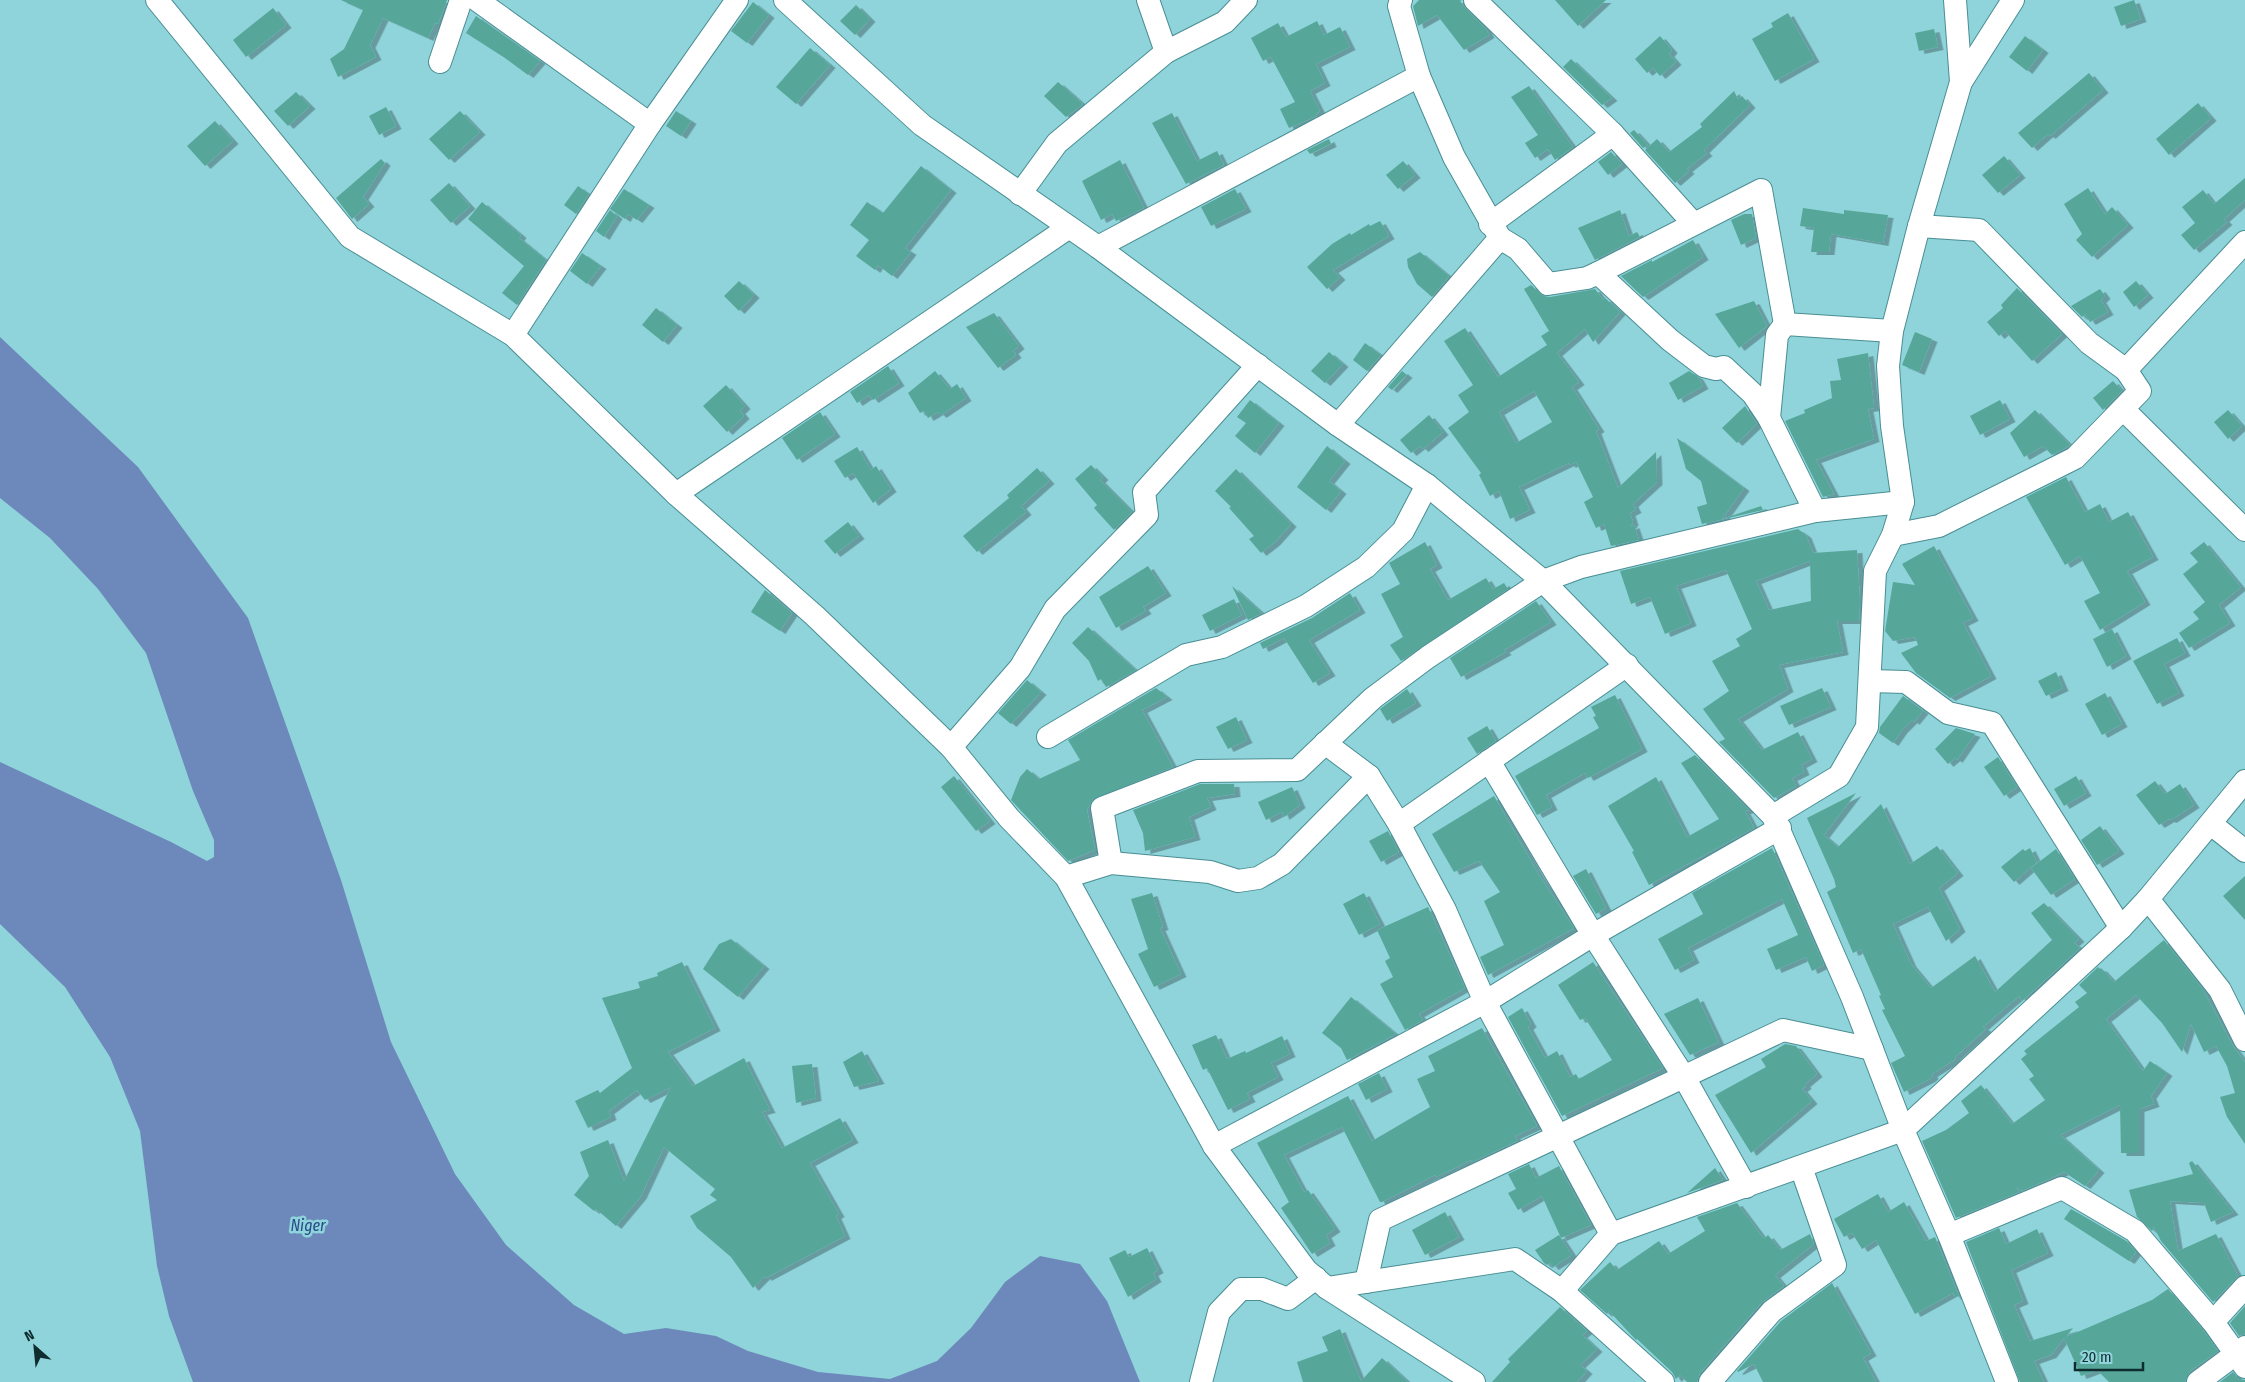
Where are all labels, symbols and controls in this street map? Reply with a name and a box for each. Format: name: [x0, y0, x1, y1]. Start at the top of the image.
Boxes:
water label: Niger: [290, 1216, 326, 1235]
north arrow: [10, 1322, 60, 1372]
text: N: [22, 1326, 37, 1345]
scale bar: [2075, 1340, 2142, 1372]
text: 20 m: [2082, 1348, 2112, 1366]

